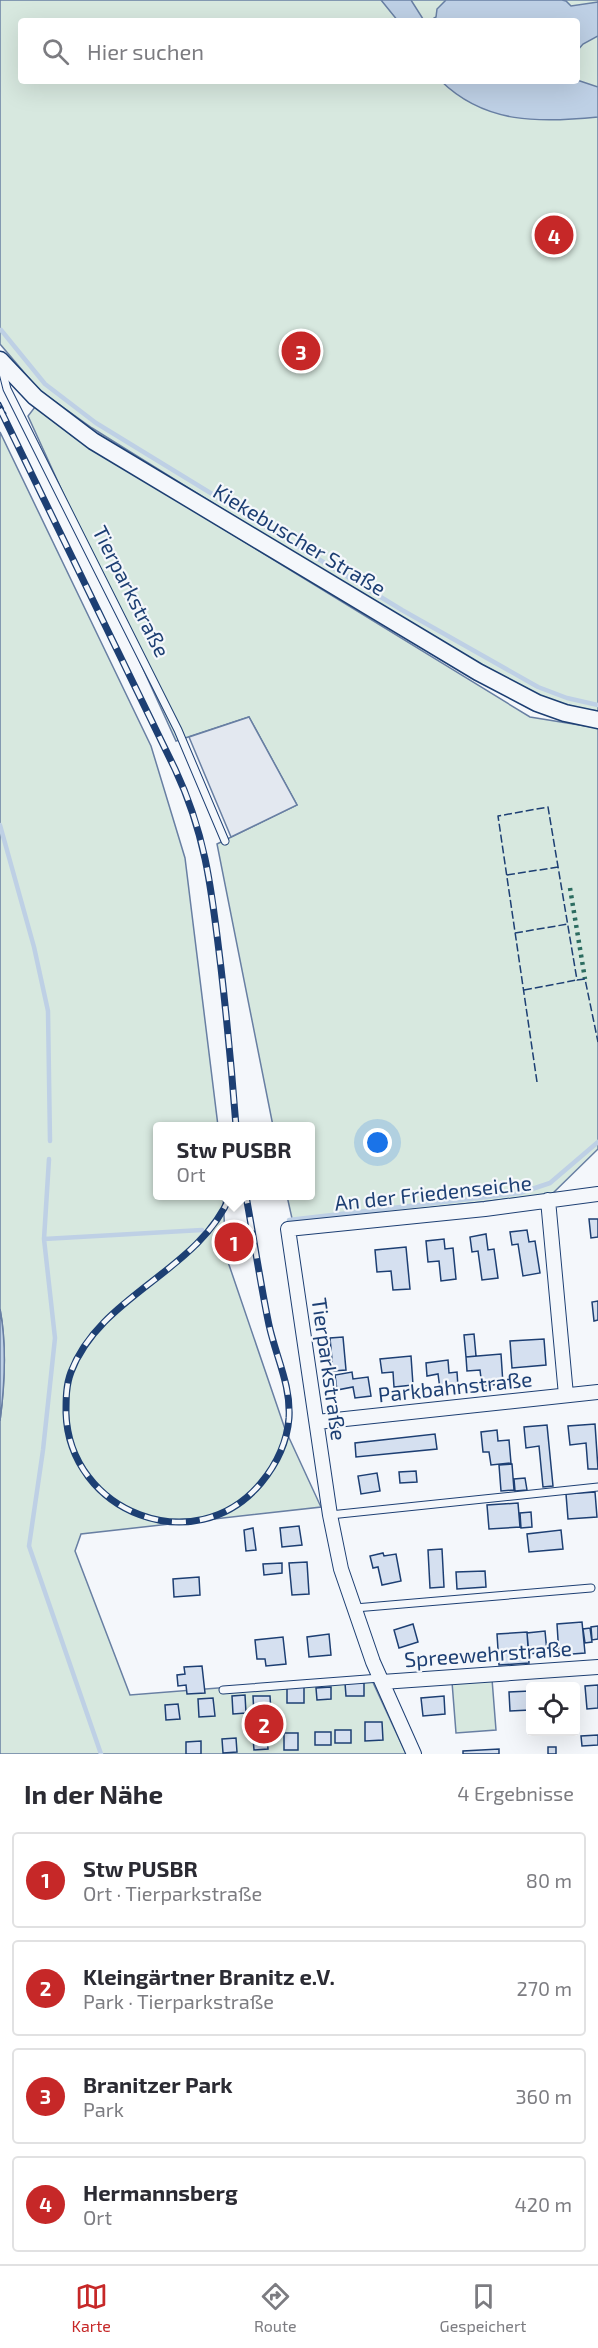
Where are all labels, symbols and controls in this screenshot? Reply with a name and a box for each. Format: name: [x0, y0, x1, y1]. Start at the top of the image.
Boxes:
search box: [18, 18, 580, 84]
icon: search: [39, 35, 72, 68]
text: Hier suchen: [87, 38, 204, 64]
pin: 4: [534, 212, 574, 258]
pin: 3: [282, 328, 320, 374]
street label: Kiekebuscher Straße: [209, 478, 391, 600]
street label: Tierparkstraße: [88, 521, 176, 661]
popup: [153, 1122, 315, 1200]
your location: [363, 1128, 392, 1157]
text: Stw PUSBR: [177, 1136, 291, 1162]
text: Ort: [177, 1162, 206, 1186]
street label: An der Friedenseiche: [333, 1169, 533, 1215]
pin: 1: [214, 1220, 254, 1264]
street label: Tierparkstraße: [308, 1296, 352, 1442]
street label: Parkbahnstraße: [377, 1365, 533, 1407]
street label: Spreewehrstraße: [403, 1635, 573, 1671]
map controls: [526, 1682, 580, 1736]
button: locate: [526, 1682, 580, 1736]
pin: 2: [244, 1702, 284, 1746]
text: In der Nähe: [24, 1778, 163, 1809]
text: 4 Ergebnisse: [457, 1781, 574, 1805]
text: Stw PUSBR: [83, 1855, 198, 1881]
text: 1: [41, 1868, 50, 1892]
text: 80 m: [526, 1868, 572, 1892]
text: Ort · Tierparkstraße: [83, 1881, 262, 1905]
text: Kleingärtner Branitz e.V.: [83, 1963, 335, 1989]
text: 2: [40, 1976, 51, 2000]
text: 270 m: [516, 1976, 572, 2000]
text: Park · Tierparkstraße: [83, 1989, 274, 2013]
text: Branitzer Park: [83, 2071, 233, 2097]
text: 3: [40, 2084, 51, 2108]
text: 360 m: [515, 2084, 572, 2108]
text: Park: [83, 2097, 124, 2121]
text: Hermannsberg: [83, 2179, 238, 2205]
text: 4: [39, 2192, 52, 2216]
text: 420 m: [514, 2192, 572, 2216]
text: Ort: [83, 2205, 112, 2229]
tab: Karte: [72, 2280, 111, 2335]
tab: Route: [254, 2280, 297, 2335]
tab: Gespeichert: [440, 2280, 526, 2335]

